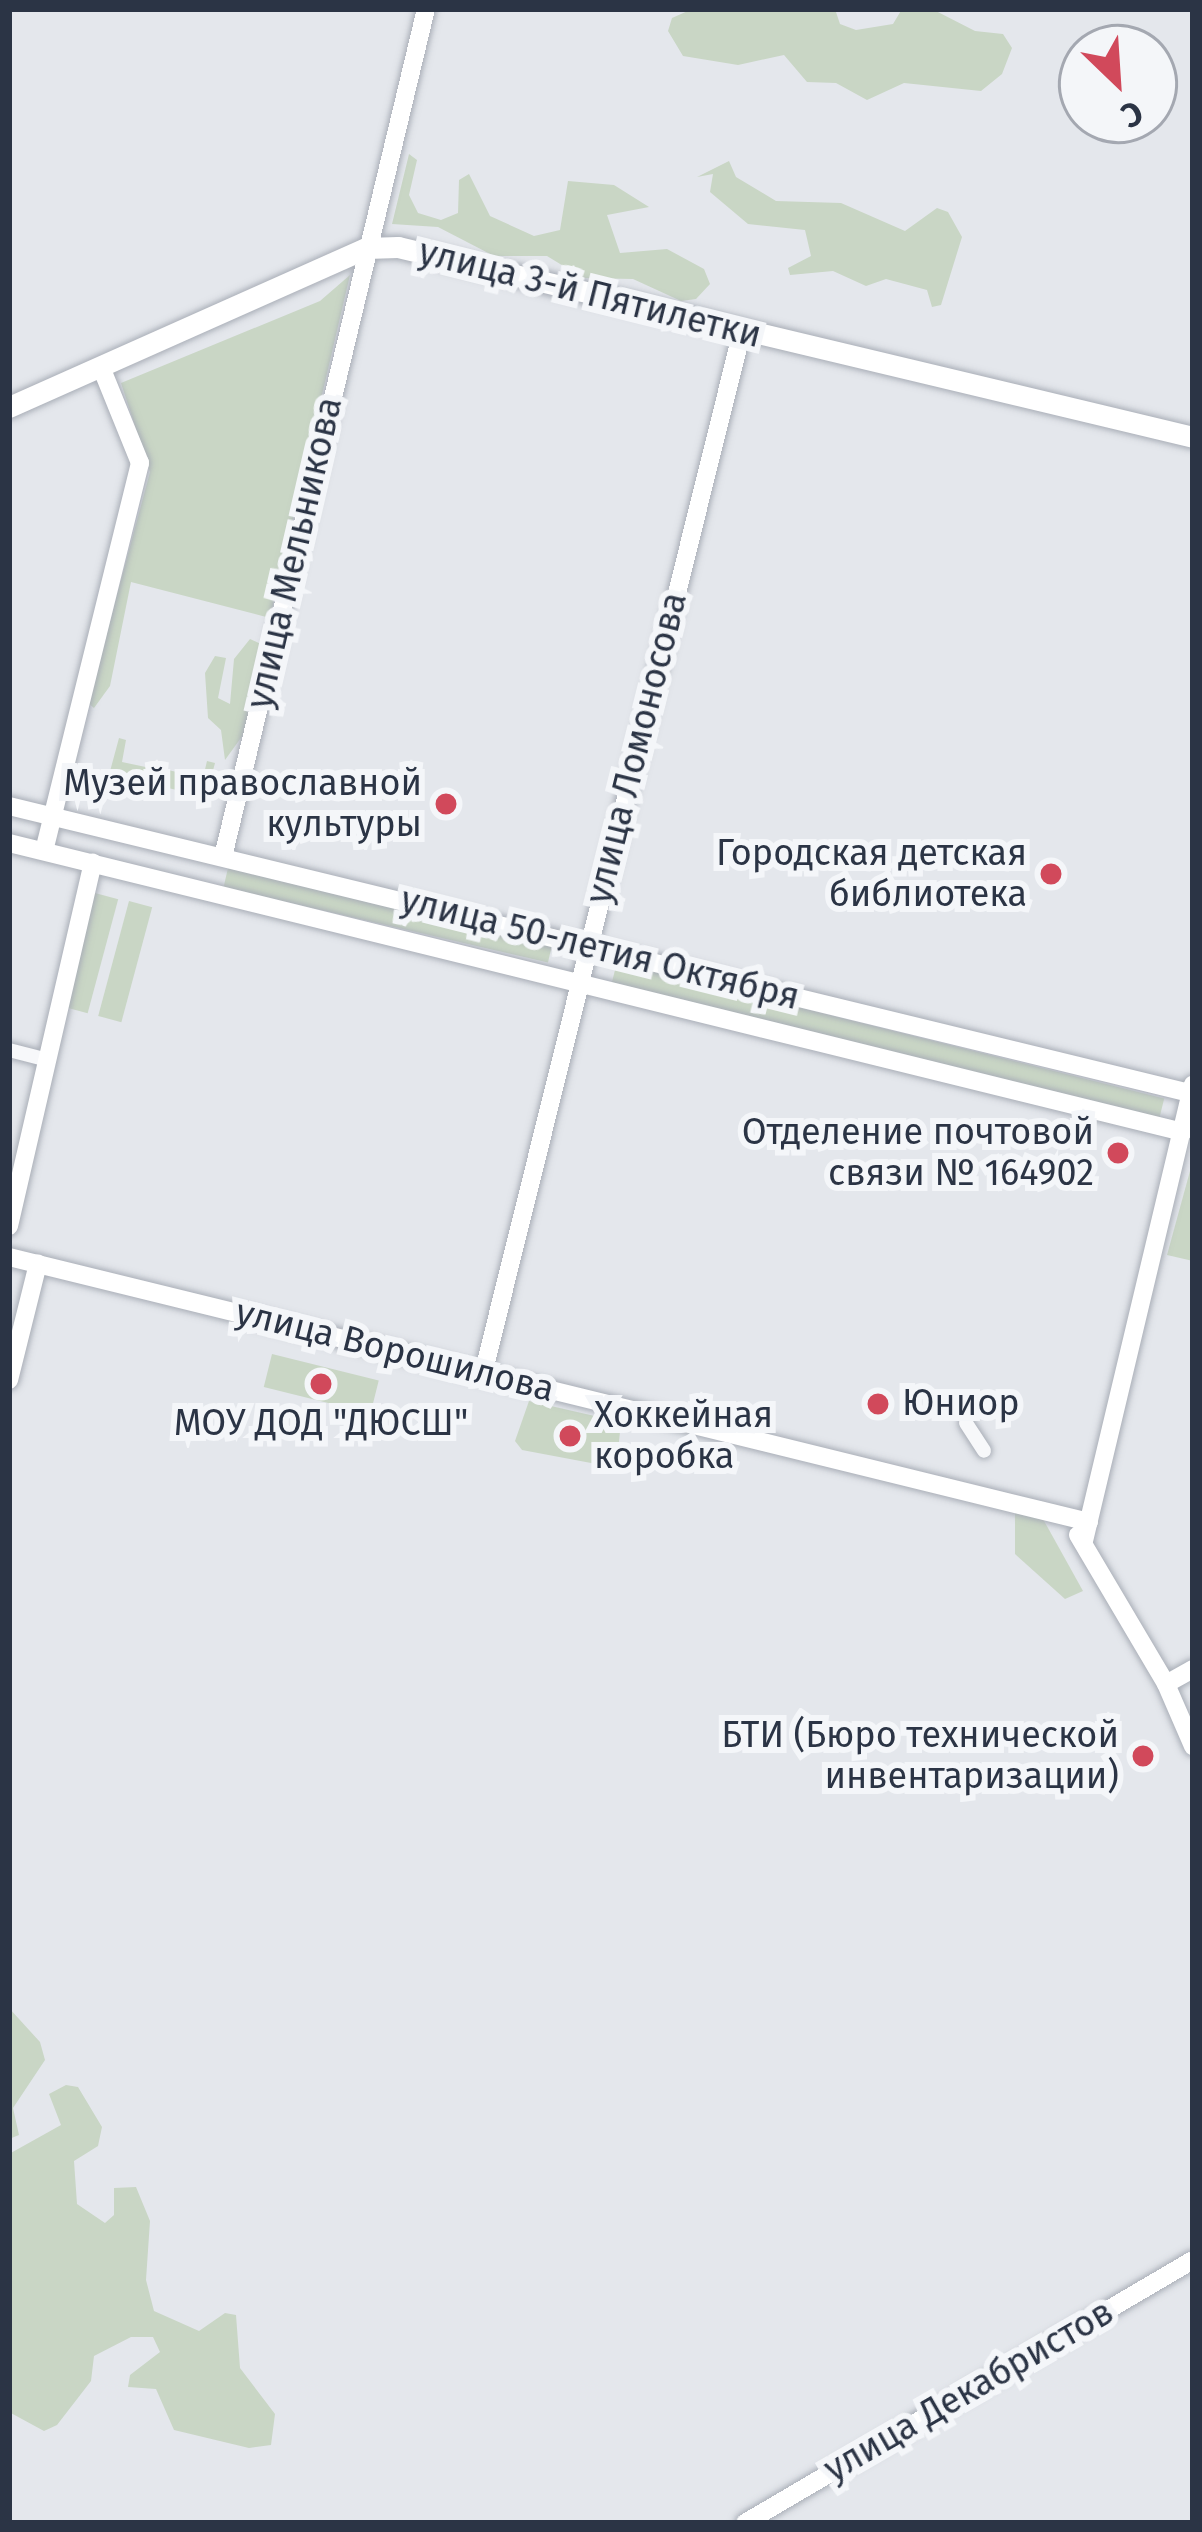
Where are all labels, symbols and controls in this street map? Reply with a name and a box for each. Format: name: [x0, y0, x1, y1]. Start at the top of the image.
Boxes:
north arrow: [1058, 24, 1178, 144]
text: С: [1115, 92, 1149, 136]
street label: улица 3-й Пятилетки: [414, 231, 766, 357]
street label: улица Мельникова: [238, 393, 352, 713]
street label: улица Ломоносова: [577, 588, 697, 908]
place label: Музей православной культуры: [63, 761, 422, 846]
marker: Музей православной культуры: [433, 791, 459, 817]
place label: Городская детская библиотека: [716, 831, 1027, 916]
marker: Городская детская библиотека: [1038, 861, 1064, 887]
street label: улица 50-летия Октября: [396, 879, 804, 1019]
place label: Отделение почтовой связи № 164902: [742, 1110, 1094, 1195]
marker: Отделение почтовой связи № 164902: [1105, 1140, 1131, 1166]
street label: улица Ворошилова: [231, 1291, 559, 1411]
marker: МОУ ДОД "ДЮСШ": [308, 1371, 334, 1397]
place label: Юниор: [902, 1382, 1020, 1426]
marker: Юниор: [865, 1391, 891, 1417]
place label: Хоккейная коробка: [594, 1393, 773, 1478]
place label: МОУ ДОД "ДЮСШ": [174, 1402, 468, 1446]
marker: Хоккейная коробка: [557, 1423, 583, 1449]
place label: БТИ (Бюро технической инвентаризации): [721, 1713, 1119, 1798]
marker: БТИ (Бюро технической инвентаризации): [1130, 1743, 1156, 1769]
street label: улица Декабристов: [817, 2291, 1121, 2491]

